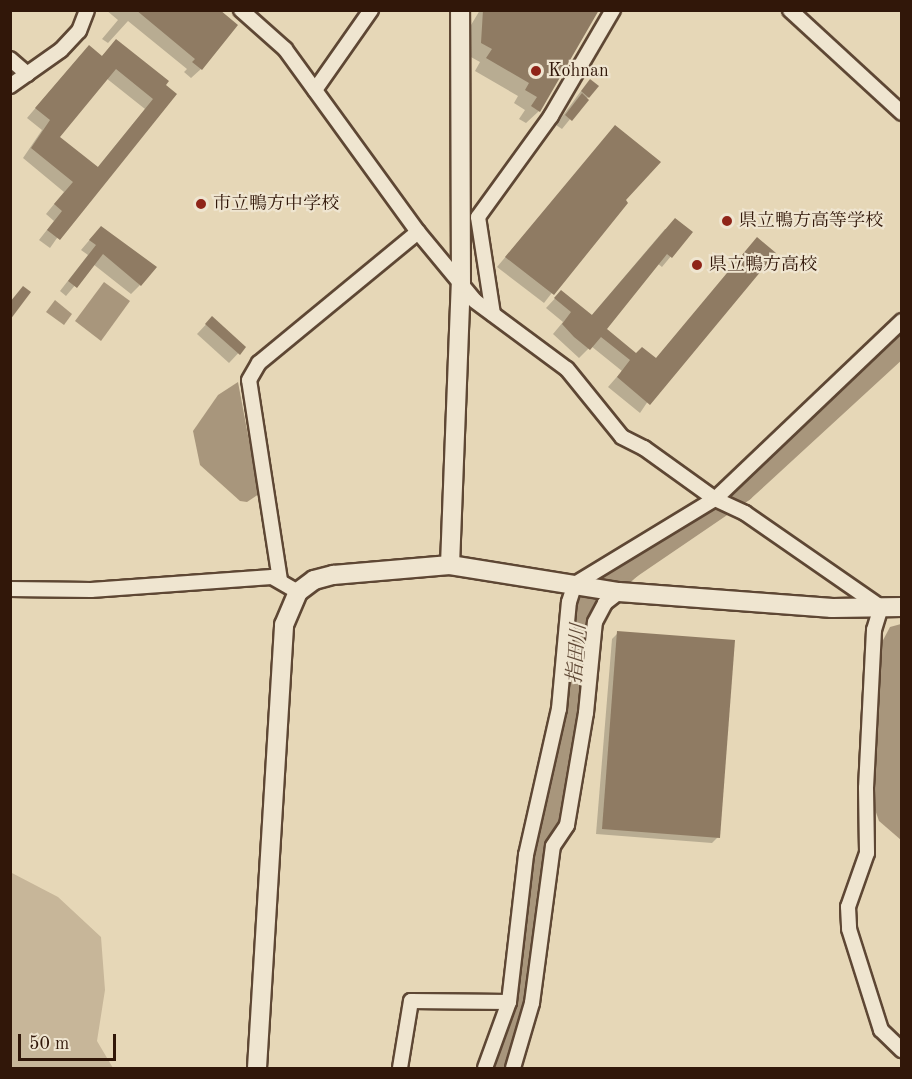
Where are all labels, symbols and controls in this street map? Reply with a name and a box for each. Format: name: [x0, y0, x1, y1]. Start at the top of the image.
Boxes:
place label: Kohnan: [548, 60, 609, 82]
marker: Kohnan: [529, 64, 543, 78]
place label: 市立鴨方中学校: [213, 193, 339, 215]
marker: 市立鴨方中学校: [194, 197, 208, 211]
place label: 県立鴨方高等学校: [739, 210, 883, 232]
marker: 県立鴨方高等学校: [720, 214, 734, 228]
place label: 県立鴨方高校: [709, 254, 817, 276]
marker: 県立鴨方高校: [690, 258, 704, 272]
water label: 指田川: [564, 623, 592, 685]
scale bar: [21, 1022, 118, 1060]
text: 50 m: [29, 1035, 69, 1053]

